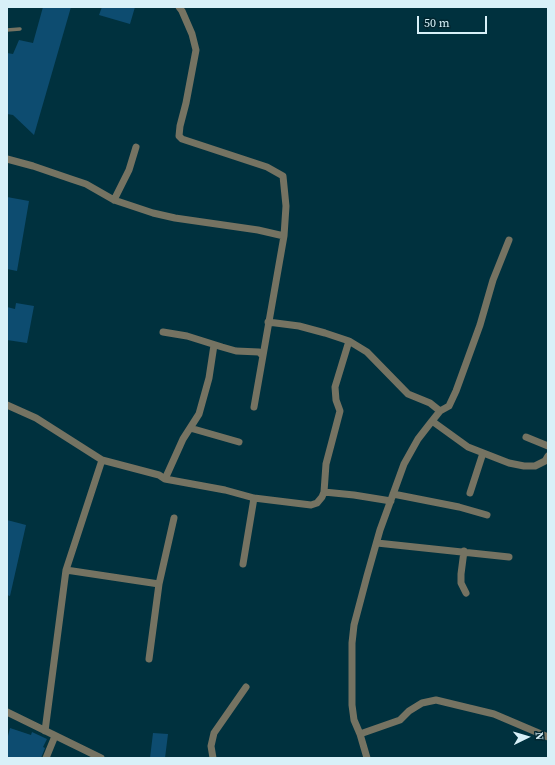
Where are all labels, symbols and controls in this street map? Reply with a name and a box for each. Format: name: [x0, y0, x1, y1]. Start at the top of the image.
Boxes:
scale bar: [419, 8, 489, 34]
text: 50 m: [424, 15, 450, 31]
north arrow: [507, 717, 547, 757]
text: N: [532, 731, 547, 741]

